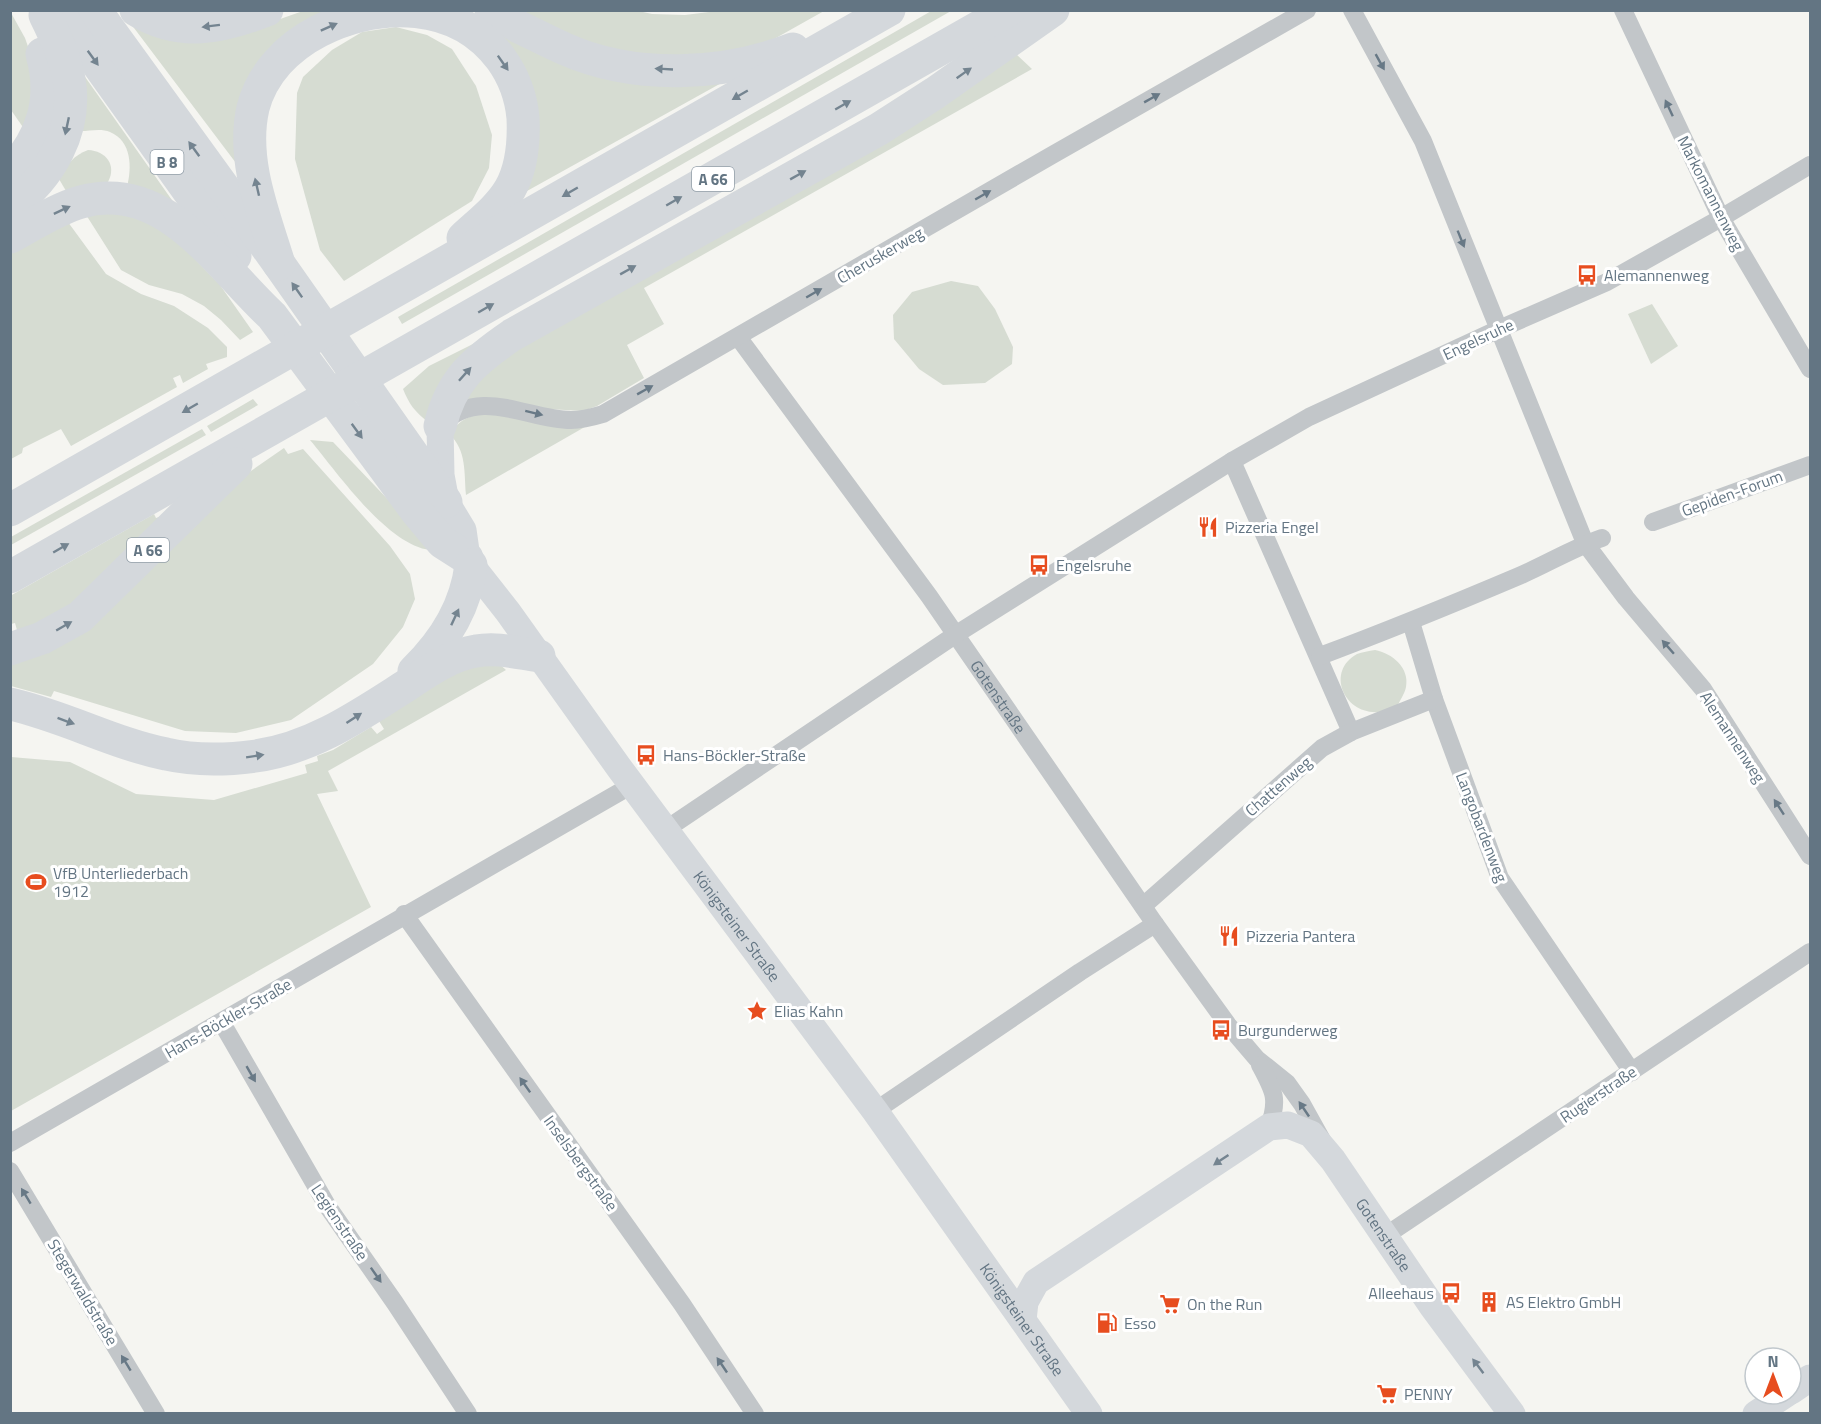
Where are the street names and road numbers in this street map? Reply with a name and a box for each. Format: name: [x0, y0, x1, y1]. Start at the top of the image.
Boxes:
street label: Markomannenweg: [1672, 131, 1750, 255]
road number: B 8: [150, 150, 184, 174]
road number: A 66: [692, 167, 734, 191]
street label: Cheruskerweg: [832, 221, 928, 289]
street label: Engelsruhe: [1439, 312, 1517, 366]
street label: Gepiden-Forum: [1678, 464, 1786, 522]
road number: A 66: [127, 538, 169, 562]
street label: Gotenstraße: [964, 655, 1032, 738]
street label: Alemannenweg: [1694, 686, 1772, 788]
street label: Chattenweg: [1239, 750, 1317, 822]
street label: Langobardenweg: [1450, 768, 1514, 886]
street label: Königsteiner Straße: [688, 865, 786, 986]
street label: Hans-Böckler-Straße: [160, 972, 296, 1064]
street label: Rugierstraße: [1555, 1060, 1641, 1128]
street label: Inselsbergstraße: [538, 1110, 624, 1216]
street label: Legienstraße: [305, 1179, 375, 1265]
street label: Gotenstraße: [1350, 1193, 1417, 1276]
street label: Stegerwaldstraße: [42, 1234, 124, 1350]
street label: Königsteiner Straße: [974, 1258, 1070, 1381]

